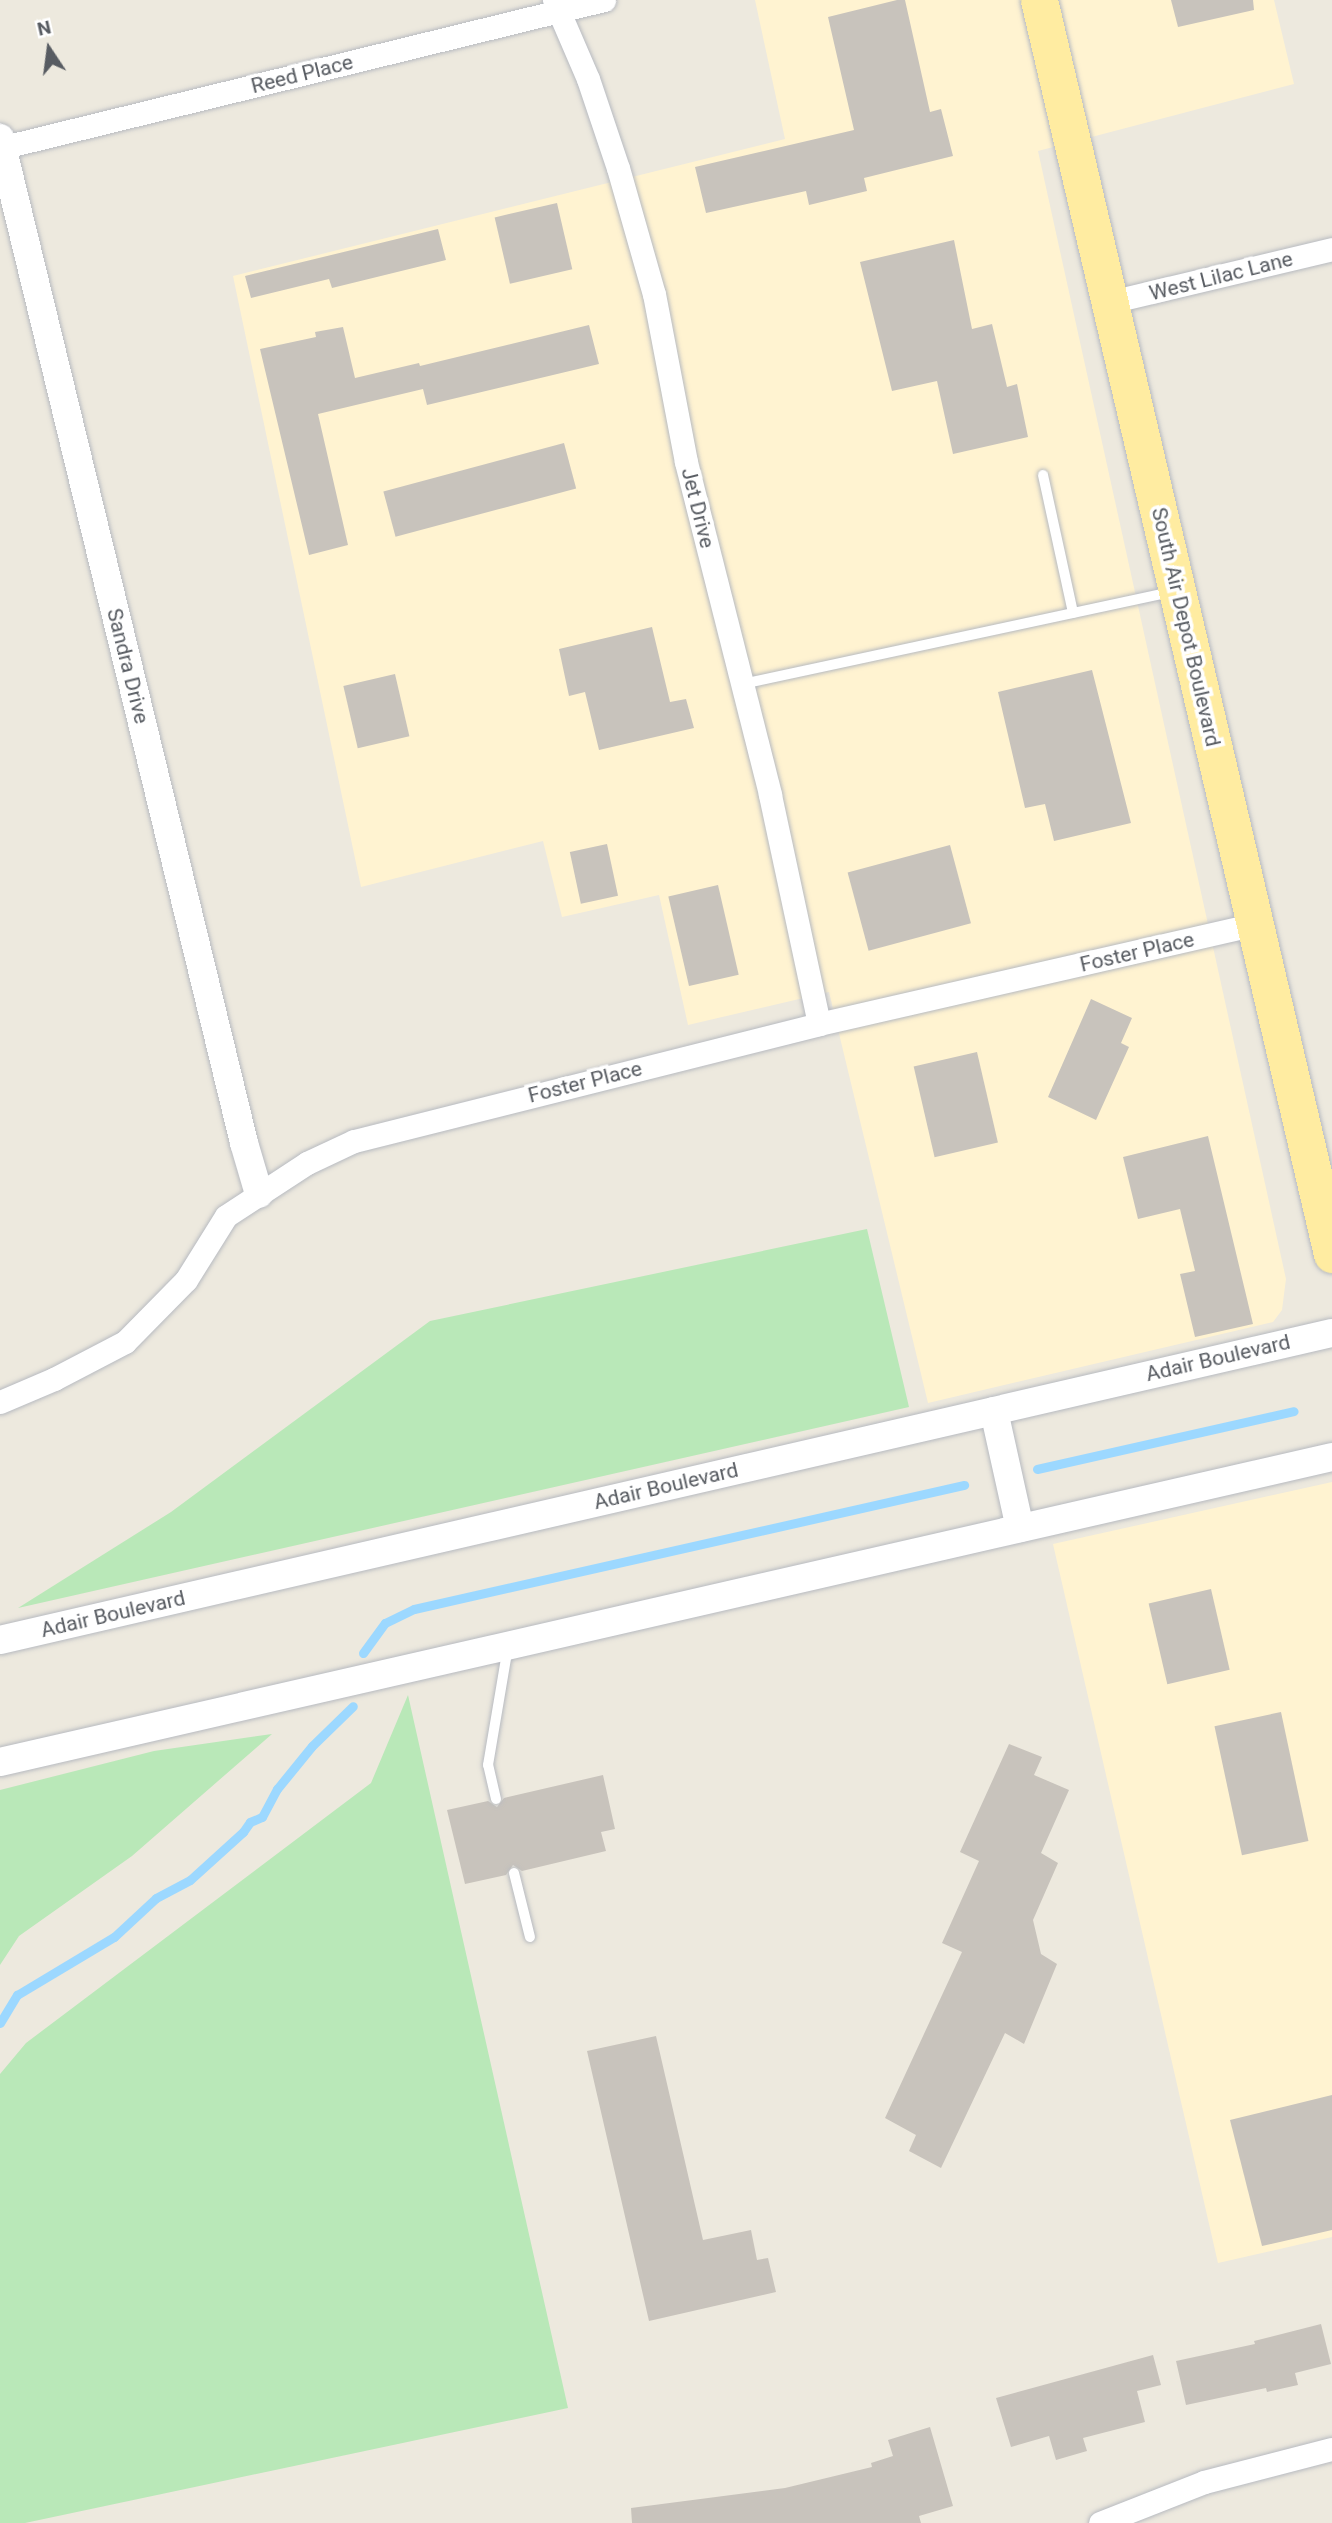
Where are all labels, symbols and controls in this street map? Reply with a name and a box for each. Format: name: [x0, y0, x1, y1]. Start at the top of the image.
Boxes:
north arrow: [14, 14, 84, 84]
text: N: [35, 15, 53, 41]
street label: Reed Place: [248, 49, 356, 99]
street label: West Lilac Lane: [1147, 246, 1295, 306]
street label: Jet Drive: [676, 465, 720, 551]
street label: South Air Depot Boulevard: [1146, 505, 1226, 749]
street label: Sandra Drive: [102, 606, 154, 726]
street label: Foster Place: [1077, 927, 1197, 977]
street label: Foster Place: [525, 1056, 645, 1108]
street label: Adair Boulevard: [1143, 1329, 1293, 1387]
street label: Adair Boulevard: [591, 1457, 741, 1515]
street label: Adair Boulevard: [38, 1585, 188, 1643]

